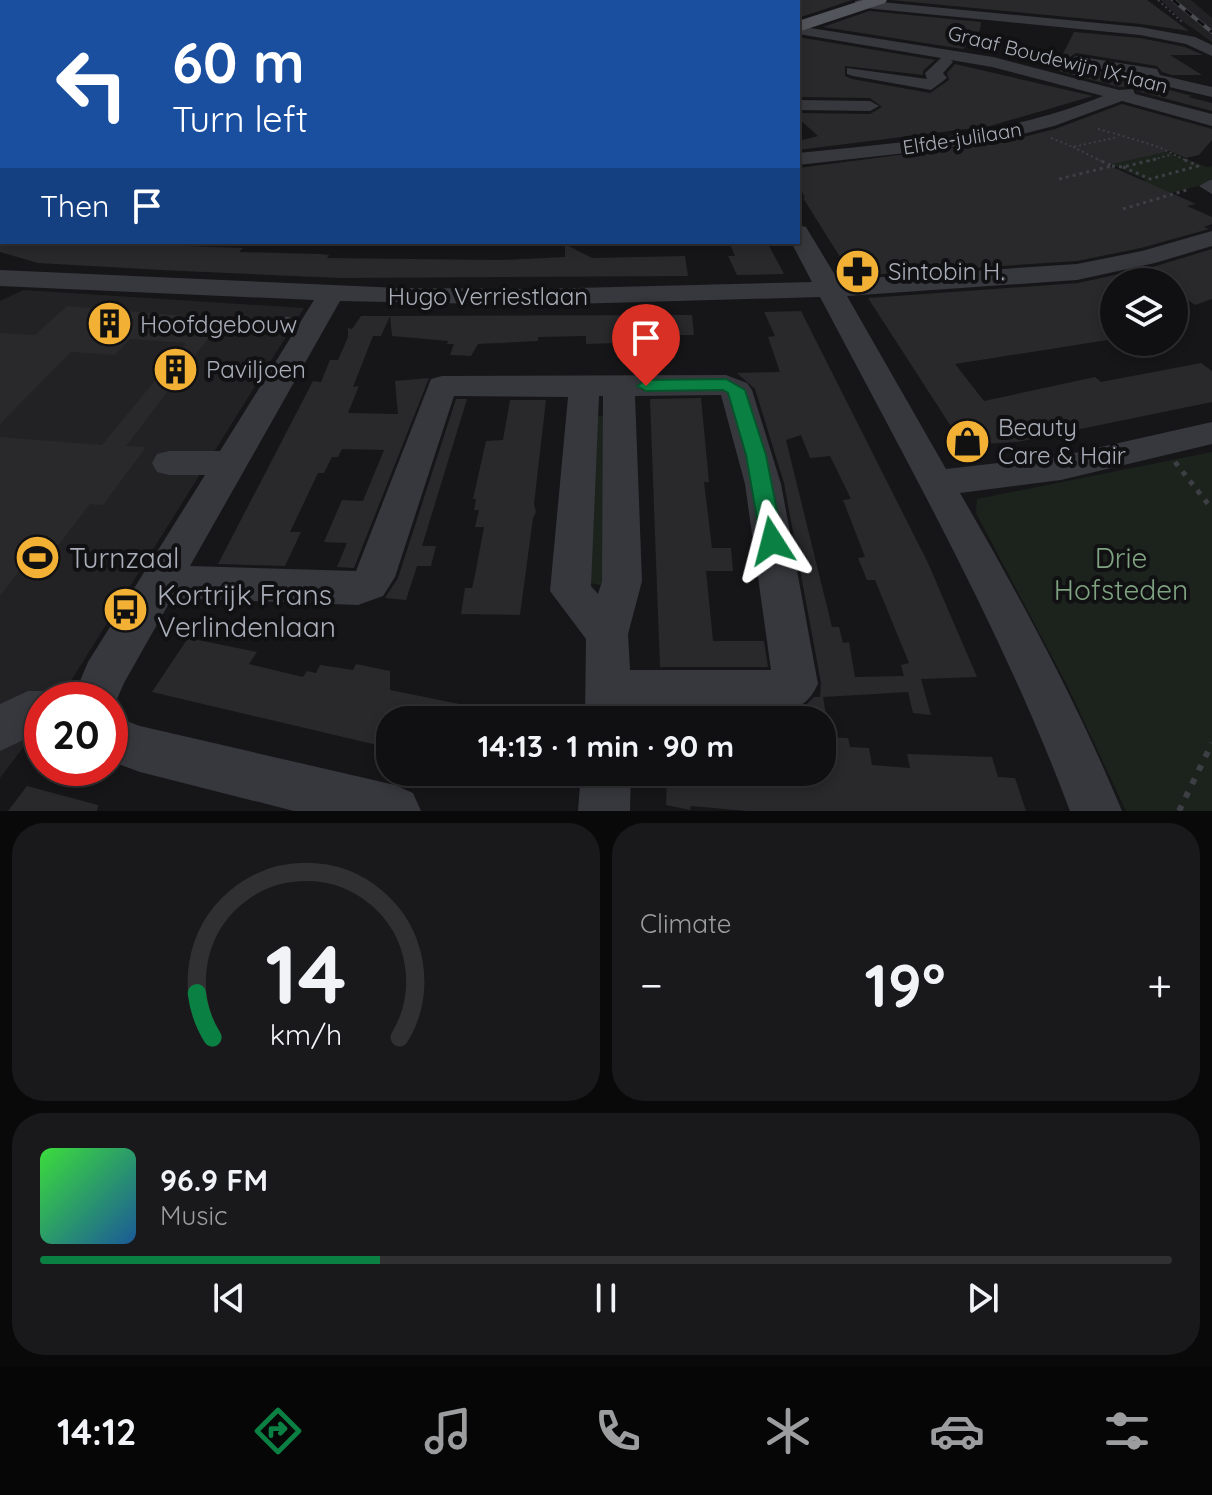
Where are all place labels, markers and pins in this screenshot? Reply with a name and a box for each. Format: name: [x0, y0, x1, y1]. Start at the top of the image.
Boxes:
pharmacy icon: Sintobin H.: [833, 247, 881, 295]
place label: Sintobin H.: [888, 256, 1005, 286]
building icon: Hoofdgebouw: [85, 300, 133, 348]
pin: [612, 304, 680, 386]
place label: Hoofdgebouw: [140, 309, 297, 339]
building icon: Paviljoen: [151, 345, 199, 393]
place label: Paviljoen: [206, 354, 306, 384]
place label: Beauty Care & Hair: [998, 412, 1126, 470]
shop icon: Beauty Care & Hair: [943, 417, 991, 465]
sports icon: Turnzaal: [14, 533, 62, 581]
place label: Turnzaal: [69, 540, 180, 575]
place label: Kortrijk Frans Verlindenlaan: [157, 577, 336, 644]
bus stop icon: Kortrijk Frans Verlindenlaan: [102, 586, 150, 634]

